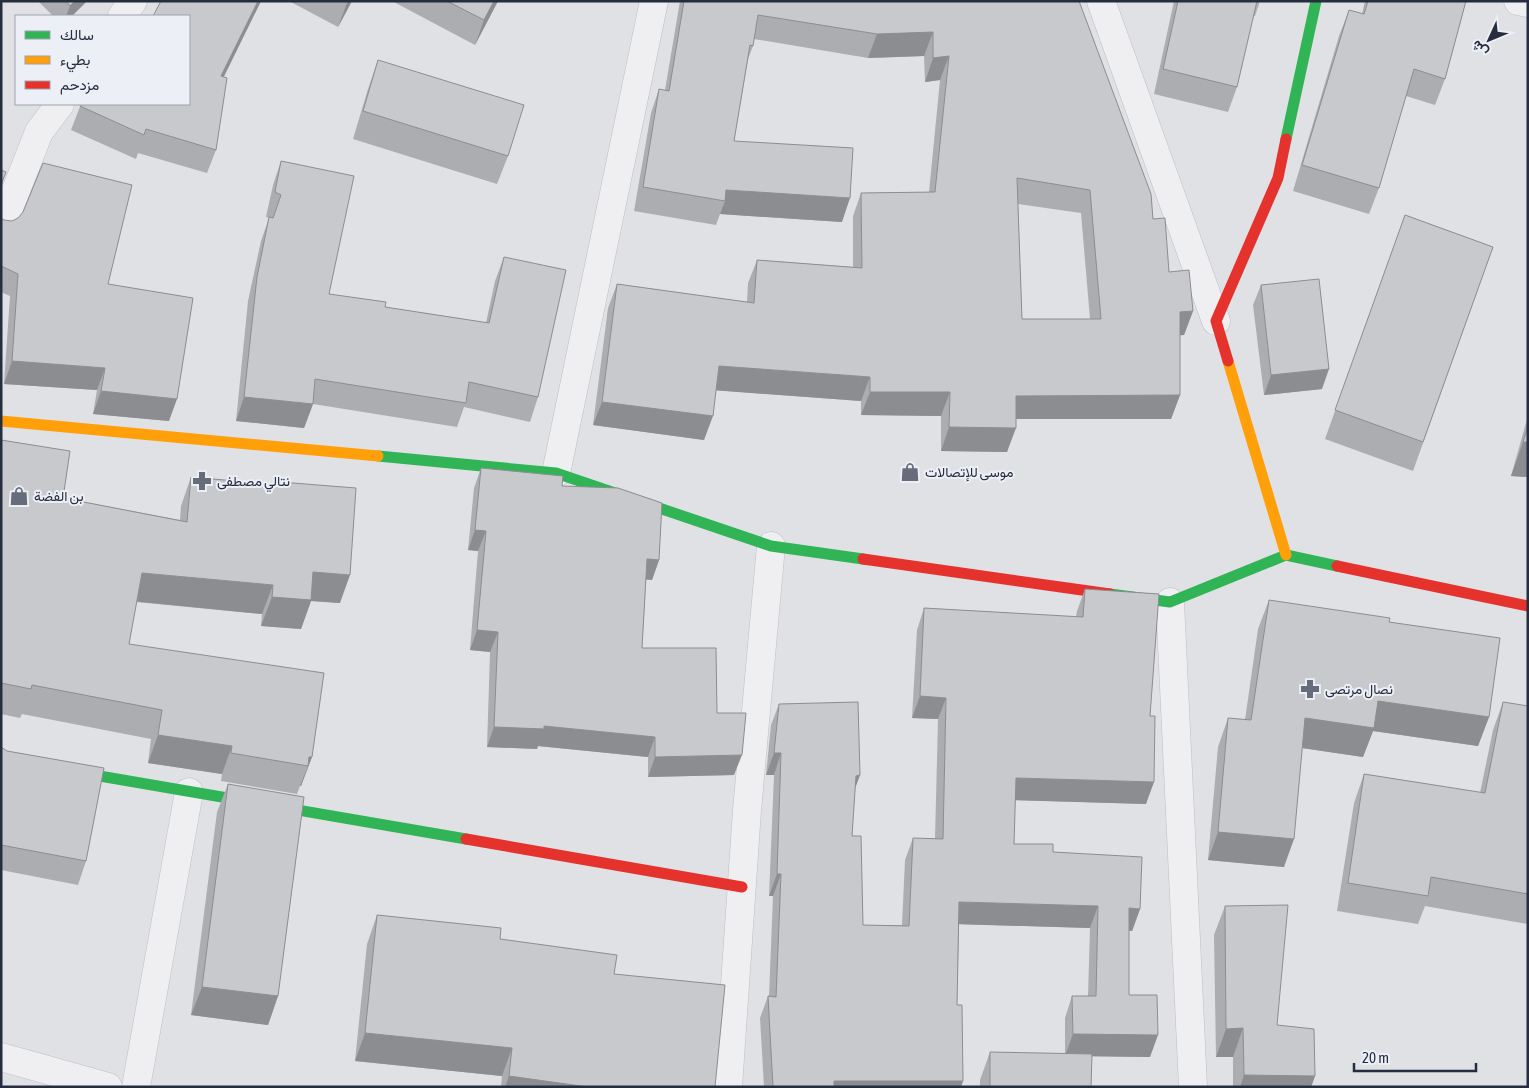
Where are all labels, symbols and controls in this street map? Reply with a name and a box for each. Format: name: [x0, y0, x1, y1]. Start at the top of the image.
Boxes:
legend: [15, 15, 190, 105]
north arrow: [1464, 15, 1514, 65]
text: سالك: [60, 26, 94, 43]
text: ش: [1468, 37, 1492, 61]
text: بطيء: [60, 51, 90, 73]
text: مزدحم: [60, 76, 99, 95]
shop icon: موسى للإتصالات: [899, 461, 921, 483]
place label: موسى للإتصالات: [925, 464, 1013, 482]
pharmacy icon: نتالي مصطفى: [191, 470, 213, 492]
place label: نتالي مصطفى: [217, 473, 290, 493]
shop icon: بن الفضة: [8, 485, 30, 507]
place label: بن الفضة: [34, 488, 84, 505]
pharmacy icon: نصال مرتصى: [1299, 678, 1321, 700]
place label: نصال مرتصى: [1325, 681, 1393, 699]
scale bar: [1354, 1040, 1476, 1072]
text: 20 m: [1362, 1049, 1389, 1066]

